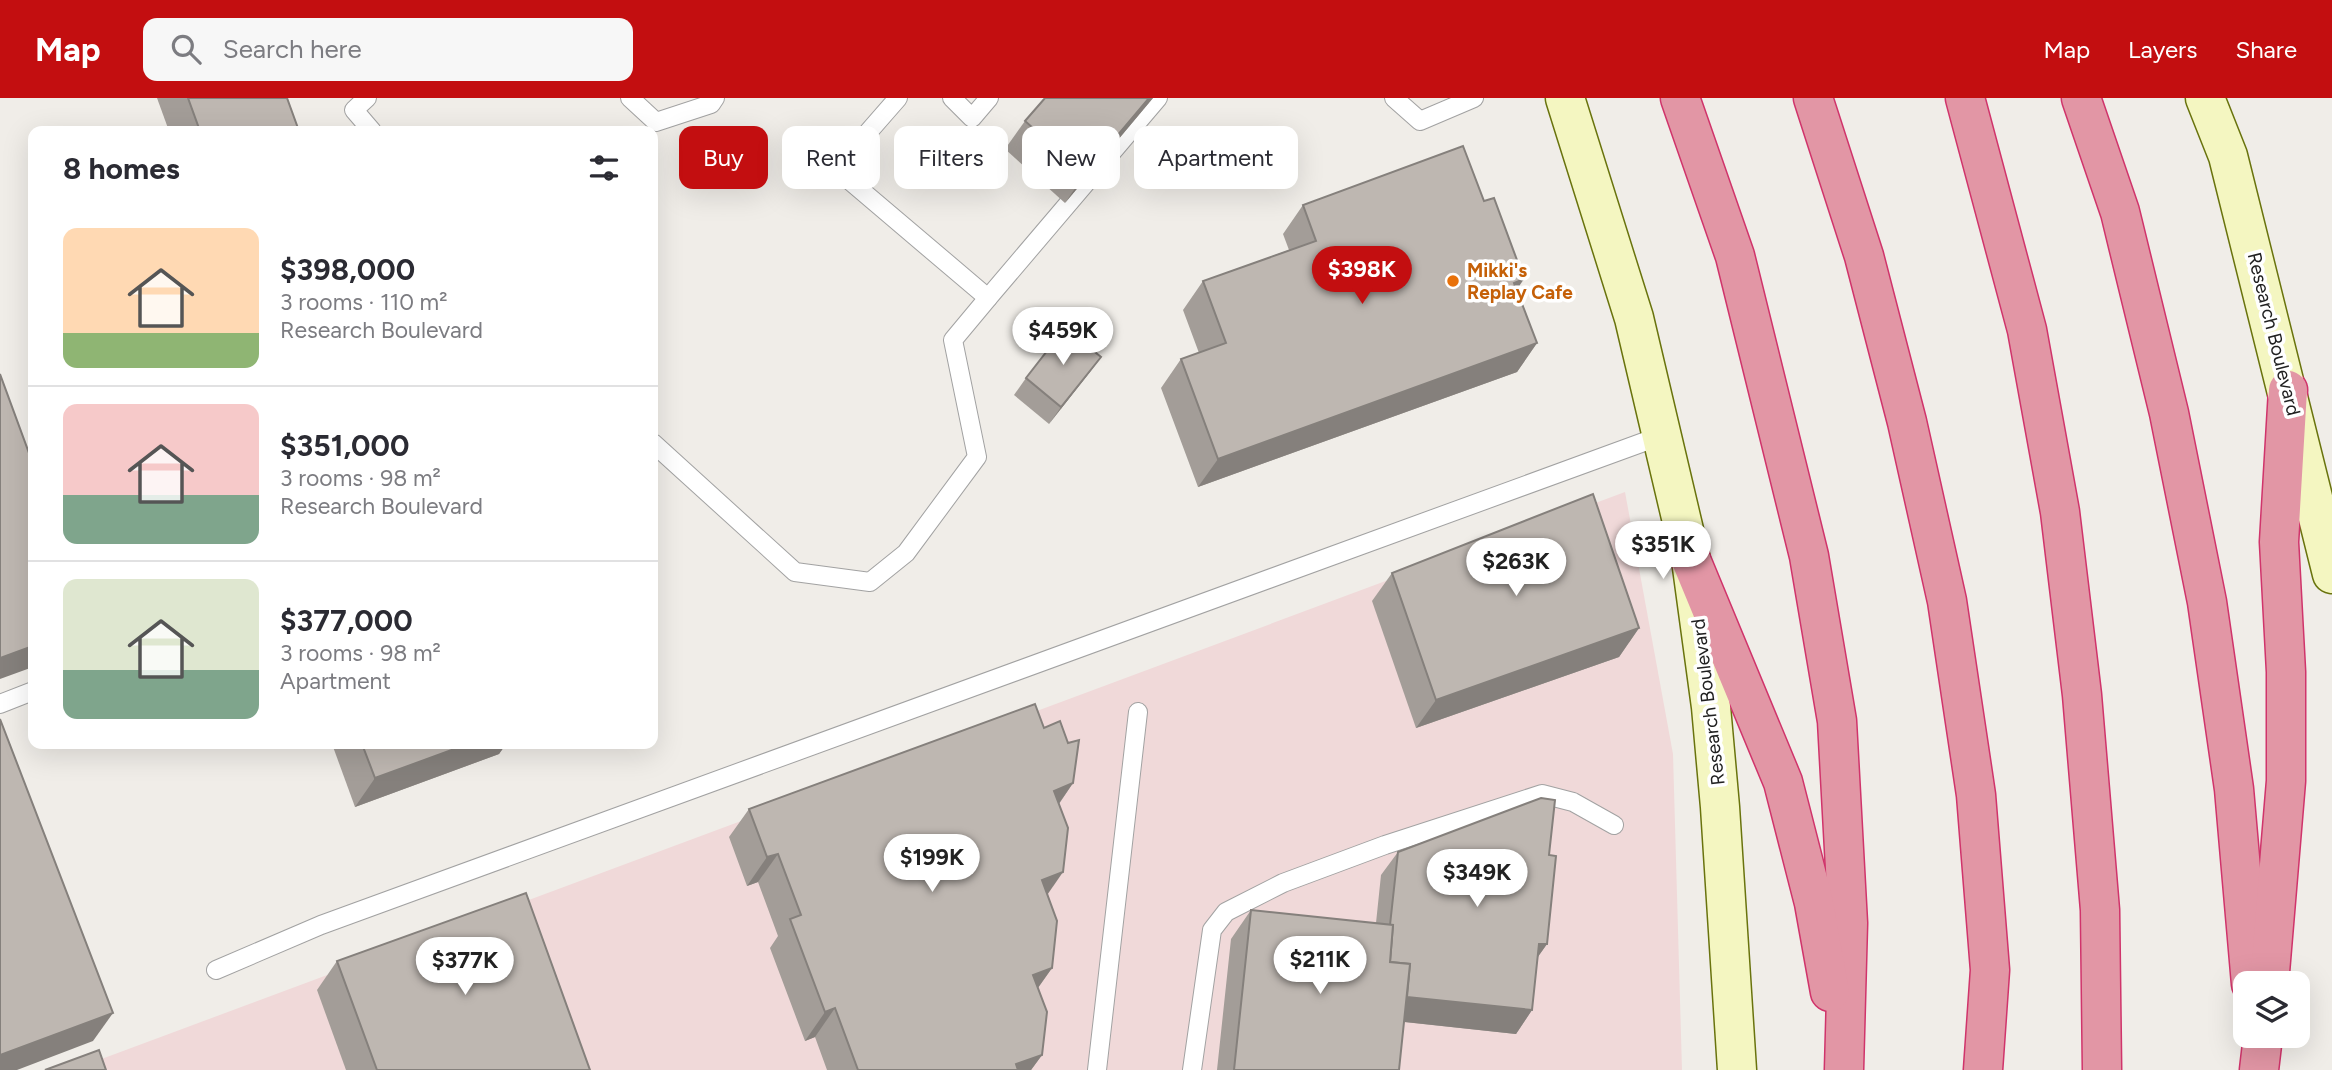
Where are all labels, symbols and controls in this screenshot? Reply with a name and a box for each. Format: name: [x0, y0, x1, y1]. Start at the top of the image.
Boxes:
search box: [143, 18, 633, 81]
text: Map: [35, 30, 101, 69]
icon: search: [167, 30, 205, 68]
text: Search here: [223, 33, 362, 65]
text: Map: [2043, 35, 2090, 64]
text: Layers: [2128, 35, 2197, 64]
text: Share: [2235, 35, 2297, 64]
chip: Buy: [679, 126, 768, 189]
chip: Rent: [782, 126, 880, 189]
chip: Filters: [894, 126, 1008, 189]
chip: New: [1022, 126, 1120, 189]
chip: Apartment: [1134, 126, 1298, 189]
icon: filters: [585, 149, 623, 187]
text: 8 homes: [63, 150, 180, 187]
pin: $398K: [1313, 246, 1411, 306]
street label: Research Boulevard: [2243, 250, 2305, 418]
text: $398,000: [280, 251, 415, 288]
text: $398K: [1328, 255, 1396, 283]
icon: home: [119, 256, 203, 340]
place label: Mikki's Replay Cafe: [1467, 259, 1573, 304]
marker: Mikki's Replay Cafe: [1445, 273, 1461, 289]
text: 3 rooms · 110 m²: [280, 288, 447, 316]
pin: $459K: [1014, 308, 1112, 367]
text: Research Boulevard: [280, 316, 483, 344]
text: $459K: [1028, 316, 1098, 344]
text: $351,000: [280, 427, 409, 464]
icon: home: [119, 432, 203, 516]
text: 3 rooms · 98 m²: [280, 464, 441, 492]
text: Research Boulevard: [280, 492, 483, 520]
pin: $351K: [1614, 522, 1712, 581]
text: $351K: [1631, 530, 1695, 558]
pin: $263K: [1467, 538, 1565, 598]
text: $263K: [1482, 547, 1550, 575]
text: $377,000: [280, 602, 413, 639]
icon: home: [119, 607, 203, 691]
street label: Research Boulevard: [1686, 617, 1730, 787]
text: 3 rooms · 98 m²: [280, 639, 441, 667]
text: Apartment: [280, 667, 391, 695]
pin: $199K: [883, 834, 981, 894]
text: $199K: [900, 843, 964, 871]
pin: $349K: [1428, 850, 1526, 909]
text: $349K: [1443, 858, 1511, 886]
pin: $211K: [1271, 936, 1369, 996]
pin: $377K: [416, 937, 514, 997]
text: $211K: [1290, 945, 1350, 973]
text: $377K: [432, 946, 498, 974]
map controls: [2233, 971, 2310, 1048]
button: layers: [2233, 971, 2310, 1048]

